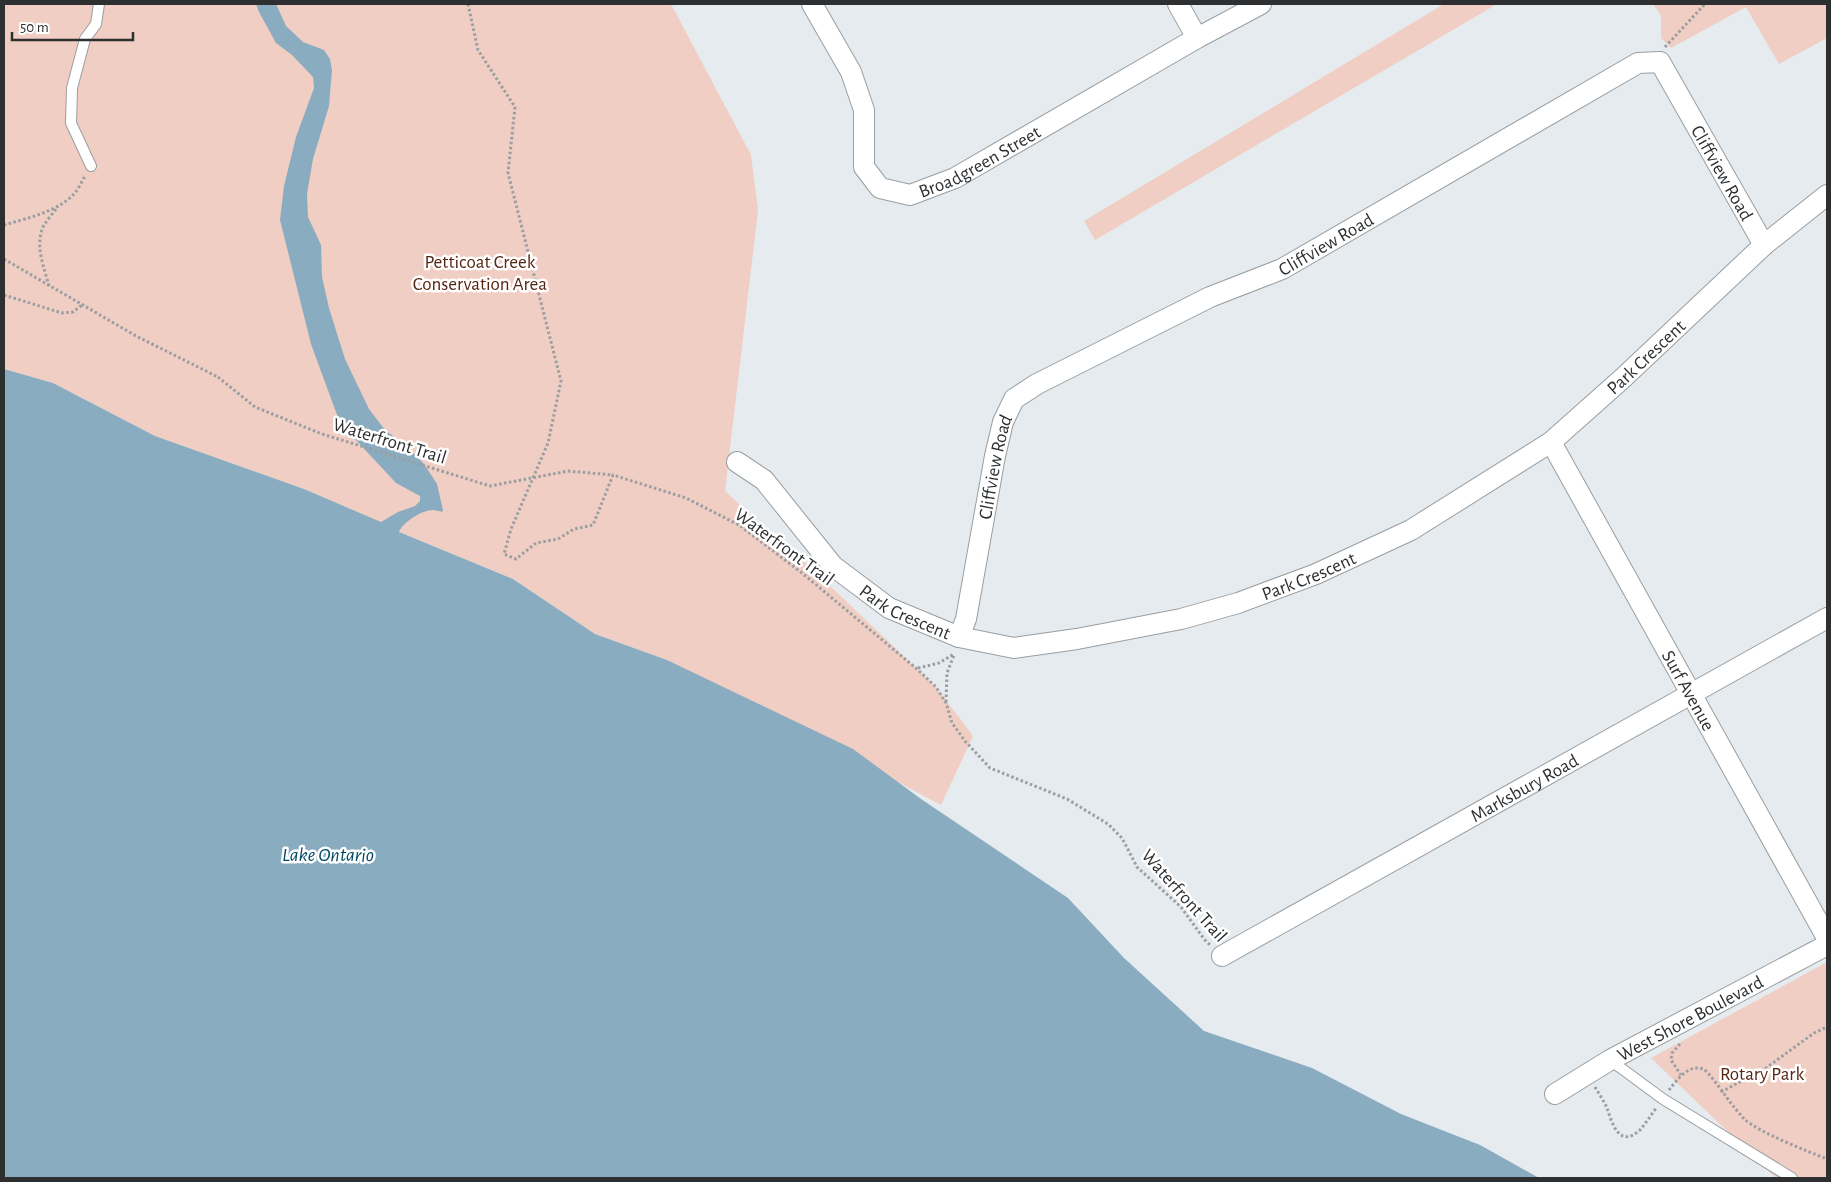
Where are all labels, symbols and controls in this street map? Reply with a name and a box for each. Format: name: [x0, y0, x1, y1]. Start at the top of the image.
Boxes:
scale bar: [12, 10, 134, 42]
text: 50 m: [20, 20, 49, 35]
street label: Cliffview Road: [1687, 122, 1756, 224]
street label: Broadgreen Street: [916, 123, 1044, 202]
street label: Cliffview Road: [1276, 210, 1377, 280]
park label: Petticoat Creek Conservation Area: [413, 253, 547, 294]
street label: Park Crescent: [1604, 317, 1689, 399]
street label: Cliffview Road: [976, 412, 1016, 521]
street label: Waterfront Trail: [331, 415, 449, 468]
street label: Waterfront Trail: [731, 505, 837, 589]
street label: Park Crescent: [1260, 549, 1359, 604]
street label: Park Crescent: [856, 582, 953, 643]
street label: Surf Avenue: [1658, 647, 1718, 734]
street label: Marksbury Road: [1468, 751, 1582, 826]
water label: Lake Ontario: [282, 845, 374, 865]
street label: Waterfront Trail: [1137, 846, 1230, 946]
street label: West Shore Boulevard: [1615, 973, 1767, 1065]
park label: Rotary Park: [1720, 1065, 1804, 1084]

